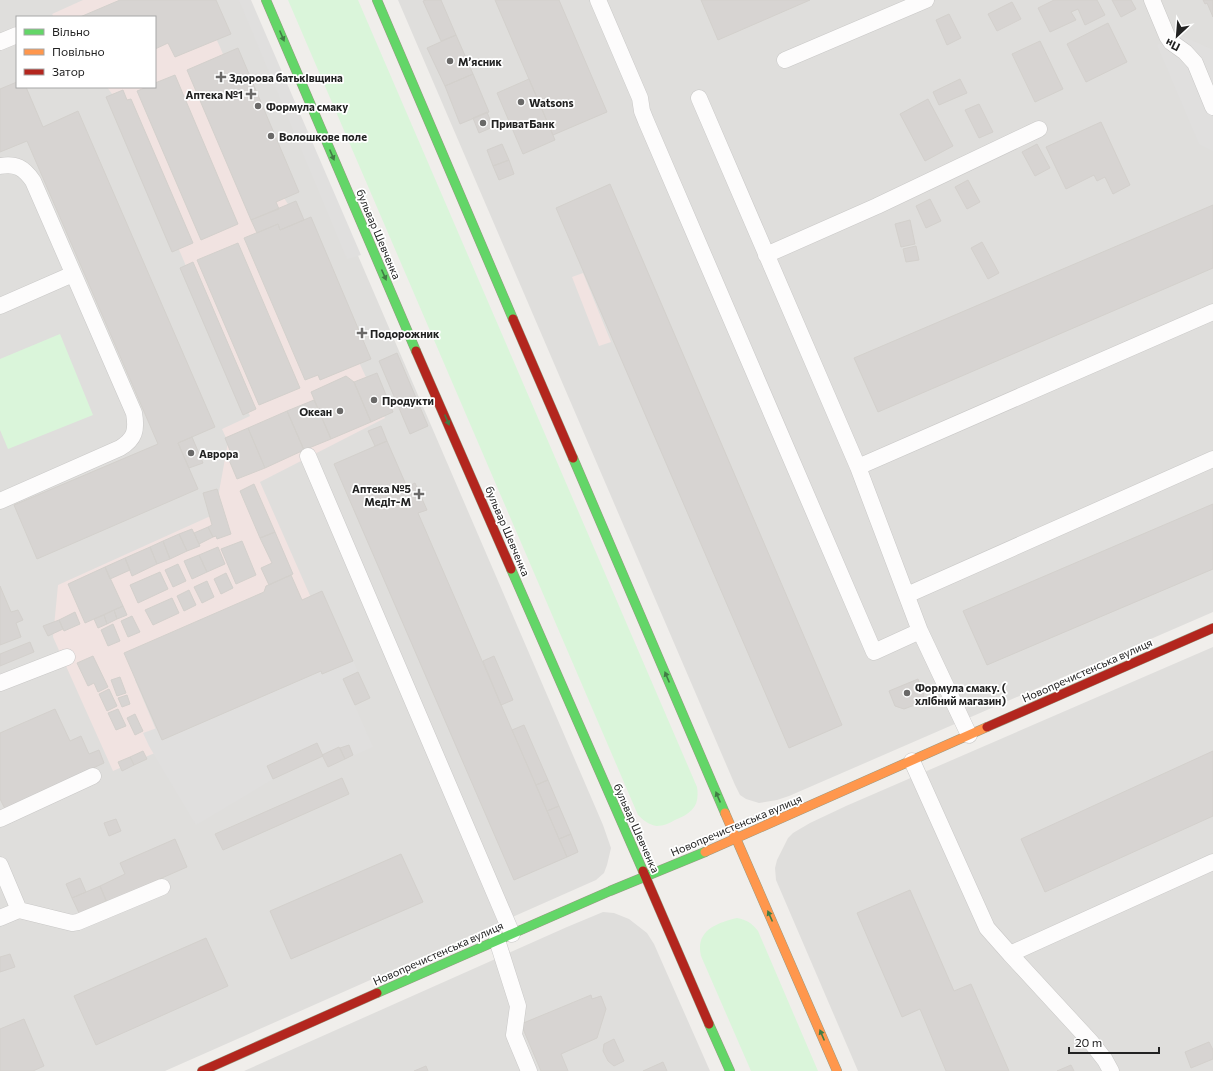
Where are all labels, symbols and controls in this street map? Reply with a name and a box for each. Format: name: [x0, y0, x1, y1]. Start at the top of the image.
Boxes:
legend: [16, 16, 156, 88]
north arrow: [1157, 16, 1197, 56]
text: Вільно: [52, 24, 90, 38]
one-way arrow: [279, 30, 285, 42]
text: Пн: [1163, 36, 1182, 54]
text: Повільно: [52, 44, 105, 58]
place label: Мʼясник: [458, 55, 503, 68]
marker: Мʼясник: [445, 56, 455, 66]
text: Затор: [52, 64, 85, 78]
place label: Здорова батьківщина: [229, 71, 343, 84]
marker: Здорова батьківщина: [216, 72, 226, 82]
place label: Аптека №1: [186, 88, 243, 101]
marker: Аптека №1: [246, 89, 256, 99]
place label: Watsons: [529, 96, 574, 109]
marker: Watsons: [516, 97, 526, 107]
place label: Формула смаку: [266, 100, 348, 113]
marker: Формула смаку: [253, 101, 263, 111]
place label: ПриватБанк: [491, 117, 555, 130]
marker: ПриватБанк: [478, 118, 488, 128]
place label: Волошкове поле: [279, 130, 367, 143]
marker: Волошкове поле: [266, 131, 276, 141]
one-way arrow: [330, 150, 336, 162]
street label: бульвар Шевченка: [354, 187, 404, 281]
one-way arrow: [380, 269, 387, 281]
place label: Подорожник: [370, 327, 440, 340]
marker: Подорожник: [357, 328, 367, 338]
place label: Продукти: [382, 394, 434, 407]
marker: Продукти: [369, 395, 379, 405]
place label: Океан: [299, 405, 332, 418]
marker: Океан: [335, 406, 345, 416]
one-way arrow: [444, 414, 450, 425]
place label: Аврора: [199, 447, 238, 460]
marker: Аврора: [186, 448, 196, 458]
place label: Аптека №5 Медіт-М: [352, 482, 411, 508]
street label: бульвар Шевченка: [483, 484, 533, 578]
marker: Аптека №5 Медіт-М: [414, 489, 424, 499]
street label: Новопречистенська вулиця: [1020, 635, 1154, 705]
one-way arrow: [664, 672, 670, 683]
place label: Формула смаку. ( хлібний магазин): [915, 681, 1007, 707]
marker: Формула смаку. ( хлібний магазин): [902, 688, 912, 698]
street label: бульвар Шевченка: [611, 781, 663, 875]
street label: Новопречистенська вулиця: [668, 791, 804, 859]
one-way arrow: [715, 791, 721, 802]
one-way arrow: [767, 910, 773, 922]
street label: Новопречистенська вулиця: [371, 918, 505, 988]
one-way arrow: [818, 1029, 824, 1041]
scale bar: [1069, 1029, 1159, 1055]
text: 20 m: [1075, 1035, 1102, 1049]

